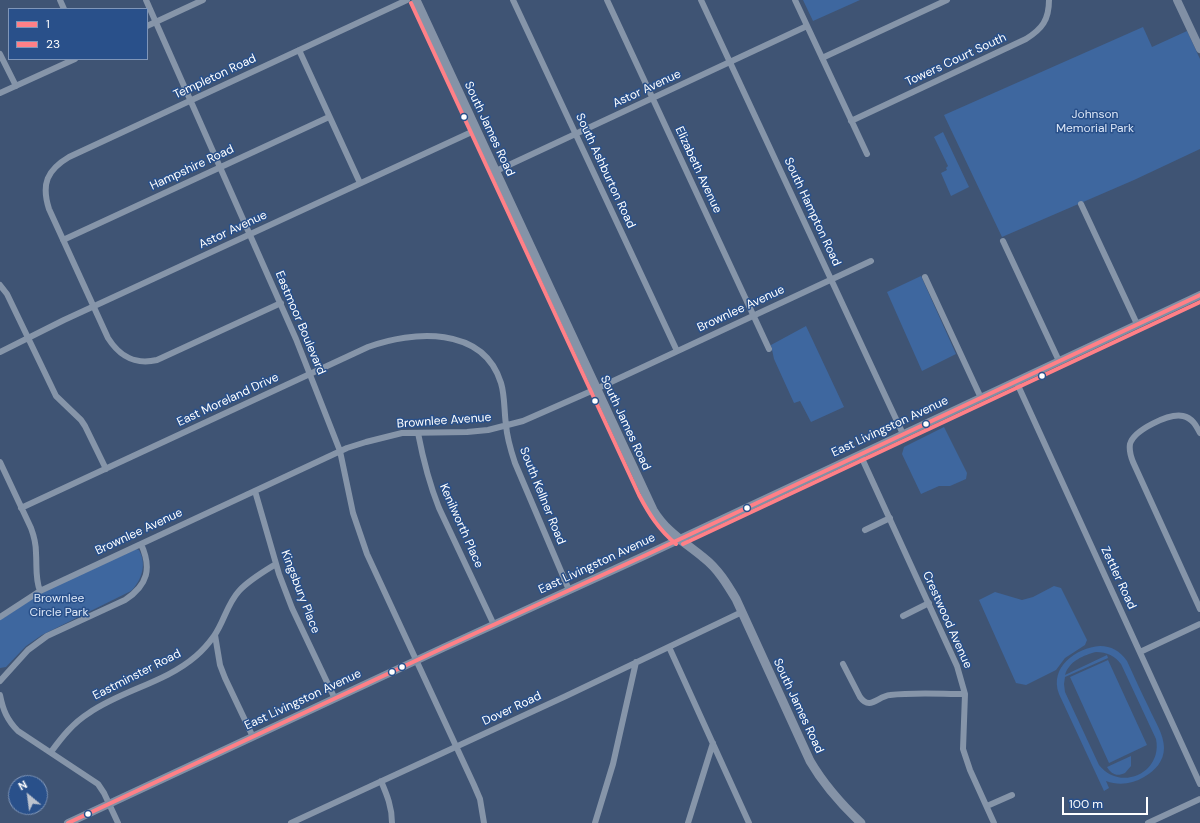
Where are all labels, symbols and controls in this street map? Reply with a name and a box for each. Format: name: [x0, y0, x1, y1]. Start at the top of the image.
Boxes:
legend: [8, 8, 148, 60]
text: 1: [46, 16, 50, 32]
street label: Towers Court South: [903, 30, 1009, 90]
text: 23: [46, 36, 60, 52]
street label: Templeton Road: [171, 52, 259, 102]
street label: Astor Avenue: [611, 67, 683, 111]
street label: South James Road: [461, 79, 517, 179]
park label: Johnson Memorial Park: [1056, 108, 1134, 136]
street label: South Ashburton Road: [572, 111, 638, 231]
unlabelled marker: [459, 112, 469, 122]
street label: Elizabeth Avenue: [672, 124, 724, 216]
street label: Hampshire Road: [148, 142, 236, 194]
street label: South Hampton Road: [781, 155, 843, 269]
street label: Astor Avenue: [197, 208, 269, 252]
street label: Eastmoor Boulevard: [272, 269, 328, 377]
street label: Brownlee Avenue: [695, 282, 787, 336]
street label: East Moreland Drive: [175, 370, 281, 430]
unlabelled marker: [1037, 371, 1047, 381]
street label: South James Road: [597, 373, 653, 473]
street label: East Livingston Avenue: [829, 394, 951, 460]
unlabelled marker: [590, 396, 600, 406]
street label: Brownlee Avenue: [396, 411, 492, 431]
unlabelled marker: [921, 419, 931, 429]
street label: South Kellner Road: [516, 445, 568, 547]
street label: Kenilworth Place: [436, 482, 486, 570]
unlabelled marker: [742, 503, 752, 513]
street label: Brownlee Avenue: [93, 505, 185, 559]
street label: East Livingston Avenue: [536, 531, 658, 597]
street label: Zettler Road: [1097, 544, 1139, 612]
street label: Kingsbury Place: [278, 548, 322, 636]
street label: Crestwood Avenue: [919, 569, 975, 671]
park label: Brownlee Circle Park: [30, 592, 88, 620]
street label: Eastminster Road: [91, 647, 183, 703]
street label: South James Road: [770, 656, 826, 756]
unlabelled marker: [397, 662, 407, 672]
street label: East Livingston Avenue: [242, 667, 364, 733]
unlabelled marker: [387, 667, 397, 677]
street label: Dover Road: [480, 689, 544, 729]
north arrow: [8, 775, 48, 815]
text: N: [16, 777, 30, 793]
scale bar: [1064, 789, 1150, 815]
text: 100 m: [1069, 796, 1103, 812]
unlabelled marker: [83, 809, 93, 819]

